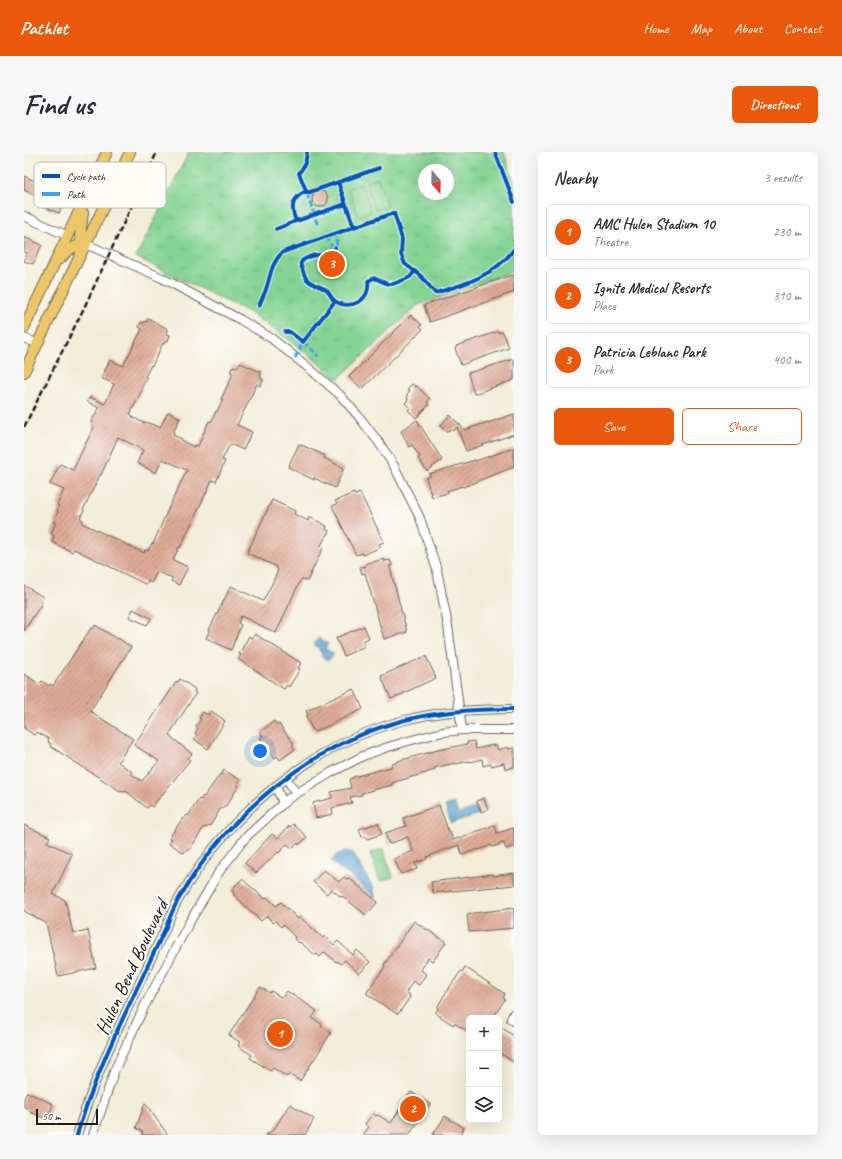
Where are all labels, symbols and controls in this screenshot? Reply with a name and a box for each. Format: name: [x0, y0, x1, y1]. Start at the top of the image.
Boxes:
text: Pathlet: [20, 16, 68, 40]
text: Home: [643, 20, 669, 37]
text: Map: [691, 20, 712, 37]
text: About: [734, 20, 762, 37]
text: Contact: [784, 20, 822, 37]
button: Directions: [732, 86, 818, 123]
text: Find us: [24, 87, 94, 122]
legend: [34, 162, 166, 208]
north arrow: [418, 164, 454, 200]
text: Nearby: [554, 168, 597, 189]
text: Cycle path: [67, 169, 106, 183]
text: 3 results: [764, 170, 802, 186]
text: Path: [67, 187, 86, 201]
text: AMC Hulen Stadium 10: [593, 215, 715, 234]
text: 1: [565, 224, 571, 240]
text: 230 m: [773, 224, 801, 240]
text: Theatre: [593, 234, 628, 250]
pin: 3: [319, 249, 345, 279]
text: Ignite Medical Resorts: [593, 279, 710, 298]
text: 2: [565, 288, 571, 304]
text: 310 m: [773, 288, 801, 304]
text: Place: [593, 298, 616, 314]
text: Patricia Leblanc Park: [593, 343, 706, 362]
text: 3: [565, 352, 571, 368]
text: 400 m: [773, 352, 801, 368]
text: Park: [593, 362, 614, 378]
button: Save: [554, 408, 674, 445]
button: Share: [682, 408, 802, 445]
your location: [250, 741, 270, 761]
street label: Hulen Bend Boulevard: [89, 893, 175, 1039]
map controls: [466, 1015, 502, 1123]
button: +: [466, 1015, 502, 1051]
pin: 1: [267, 1019, 293, 1049]
button: −: [466, 1051, 502, 1087]
button: layers: [466, 1087, 502, 1123]
pin: 2: [400, 1094, 426, 1124]
scale bar: [36, 1107, 98, 1126]
text: 50 m: [42, 1109, 61, 1123]

